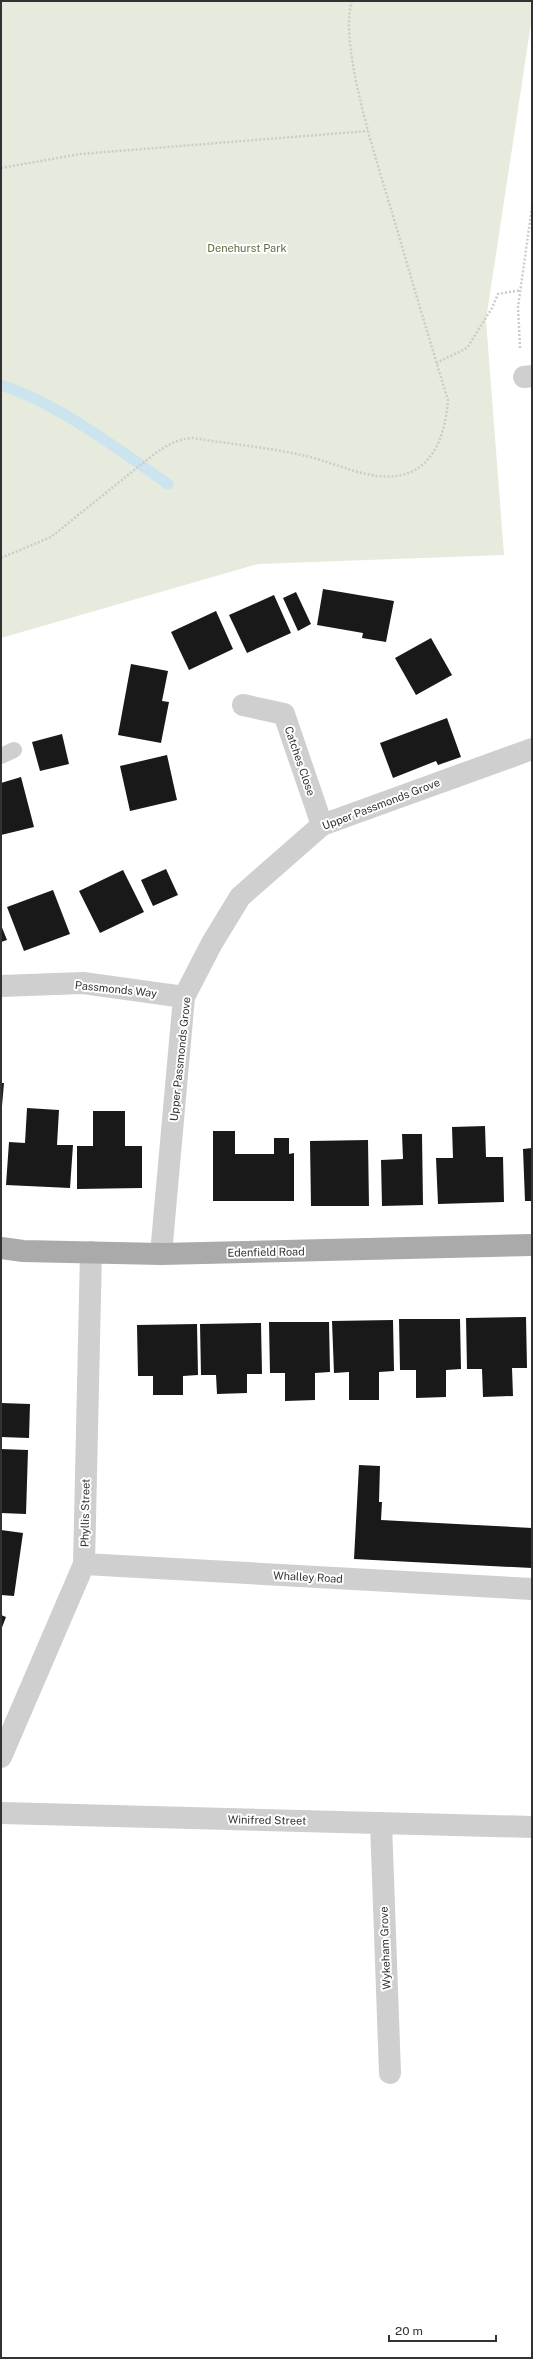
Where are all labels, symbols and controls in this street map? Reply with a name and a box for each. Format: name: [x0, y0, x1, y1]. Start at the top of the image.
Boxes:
park label: Denehurst Park: [207, 242, 287, 254]
street label: Catches Close: [282, 725, 318, 797]
street label: Upper Passmonds Grove: [321, 776, 441, 832]
street label: Passmonds Way: [74, 979, 158, 999]
street label: Upper Passmonds Grove: [168, 996, 192, 1122]
street label: Edenfield Road: [227, 1245, 305, 1259]
street label: Phyllis Street: [78, 1479, 92, 1547]
street label: Whalley Road: [273, 1569, 343, 1585]
street label: Winifred Street: [228, 1813, 306, 1827]
street label: Wykeham Grove: [378, 1906, 392, 1990]
scale bar: [389, 2317, 496, 2343]
text: 20 m: [395, 2324, 423, 2338]

